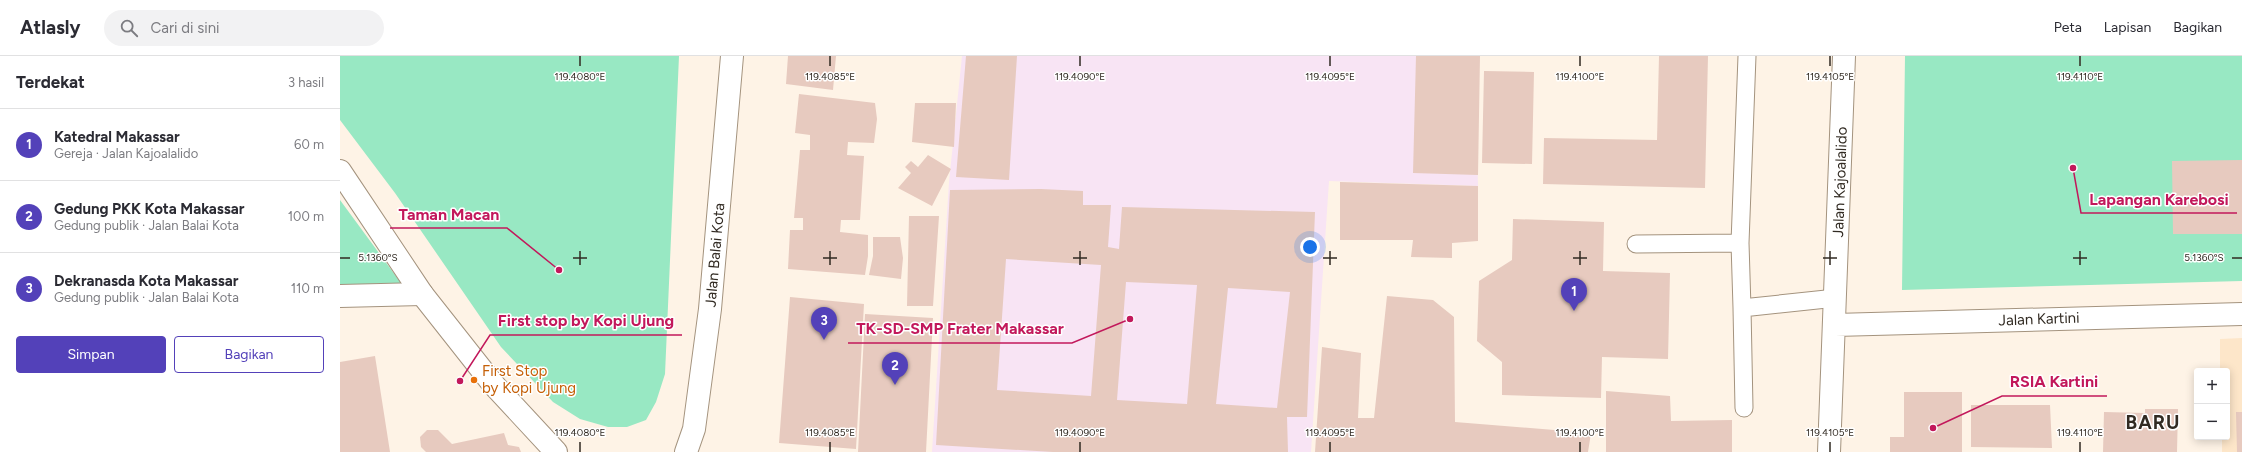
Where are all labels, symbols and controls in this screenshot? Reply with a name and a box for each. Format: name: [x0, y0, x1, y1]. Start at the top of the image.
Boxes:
search box: [104, 10, 384, 46]
text: Atlasly: [20, 16, 80, 39]
icon: search: [118, 17, 140, 39]
text: Cari di sini: [150, 19, 220, 37]
text: Peta: [2054, 19, 2082, 36]
text: Lapisan: [2104, 19, 2151, 36]
text: Bagikan: [2173, 19, 2222, 36]
text: 119.4080°E: [555, 70, 605, 83]
text: 119.4085°E: [805, 70, 855, 83]
text: 119.4090°E: [1055, 70, 1105, 83]
text: 119.4095°E: [1305, 70, 1355, 83]
text: 119.4100°E: [1556, 70, 1604, 83]
text: 119.4105°E: [1806, 70, 1854, 83]
text: 119.4110°E: [2057, 70, 2103, 83]
text: Terdekat: [16, 72, 85, 92]
text: 3 hasil: [288, 75, 324, 90]
street label: Jalan Kajoalalido: [1829, 126, 1851, 238]
text: Katedral Makassar: [54, 128, 180, 146]
text: 1: [26, 137, 32, 152]
text: 60 m: [294, 137, 324, 152]
text: Gereja · Jalan Kajoalalido: [54, 146, 198, 161]
callout: Lapangan Karebosi: [2081, 185, 2237, 213]
text: Lapangan Karebosi: [2089, 190, 2229, 209]
text: Gedung PKK Kota Makassar: [54, 200, 244, 218]
callout: Taman Macan: [390, 200, 507, 228]
street label: Jalan Balai Kota: [701, 202, 729, 308]
text: Taman Macan: [399, 205, 499, 224]
text: 2: [25, 209, 33, 224]
text: 100 m: [288, 209, 324, 224]
text: Gedung publik · Jalan Balai Kota: [54, 218, 239, 233]
your location: [1300, 237, 1320, 257]
text: 5.1360°S: [358, 251, 398, 264]
text: 5.1360°S: [2184, 251, 2224, 264]
text: Dekranasda Kota Makassar: [54, 272, 238, 290]
pin: 1: [1561, 278, 1587, 311]
text: 3: [25, 281, 33, 296]
text: 110 m: [291, 281, 324, 296]
text: Gedung publik · Jalan Balai Kota: [54, 290, 239, 305]
callout: First stop by Kopi Ujung: [490, 307, 682, 335]
pin: 3: [811, 307, 837, 340]
street label: Jalan Kartini: [1998, 309, 2080, 329]
text: First stop by Kopi Ujung: [498, 311, 674, 330]
callout: TK-SD-SMP Frater Makassar: [848, 315, 1072, 343]
text: TK-SD-SMP Frater Makassar: [856, 319, 1064, 338]
button: Simpan: [16, 336, 166, 373]
button: Bagikan: [174, 336, 324, 373]
pin: 2: [882, 352, 908, 385]
place label: First Stop by Kopi Ujung: [482, 362, 576, 397]
callout: RSIA Kartini: [2002, 368, 2107, 396]
map controls: [2194, 368, 2230, 440]
button: +: [2194, 368, 2230, 404]
text: RSIA Kartini: [2010, 372, 2098, 391]
marker: First Stop by Kopi Ujung: [469, 375, 479, 385]
button: −: [2194, 404, 2230, 440]
district label: BARU: [2126, 411, 2180, 434]
text: 119.4080°E: [555, 426, 605, 439]
text: 119.4085°E: [805, 426, 855, 439]
text: 119.4090°E: [1055, 426, 1105, 439]
text: 119.4095°E: [1305, 426, 1355, 439]
text: 119.4100°E: [1556, 426, 1604, 439]
text: 119.4105°E: [1806, 426, 1854, 439]
text: 119.4110°E: [2057, 426, 2103, 439]

